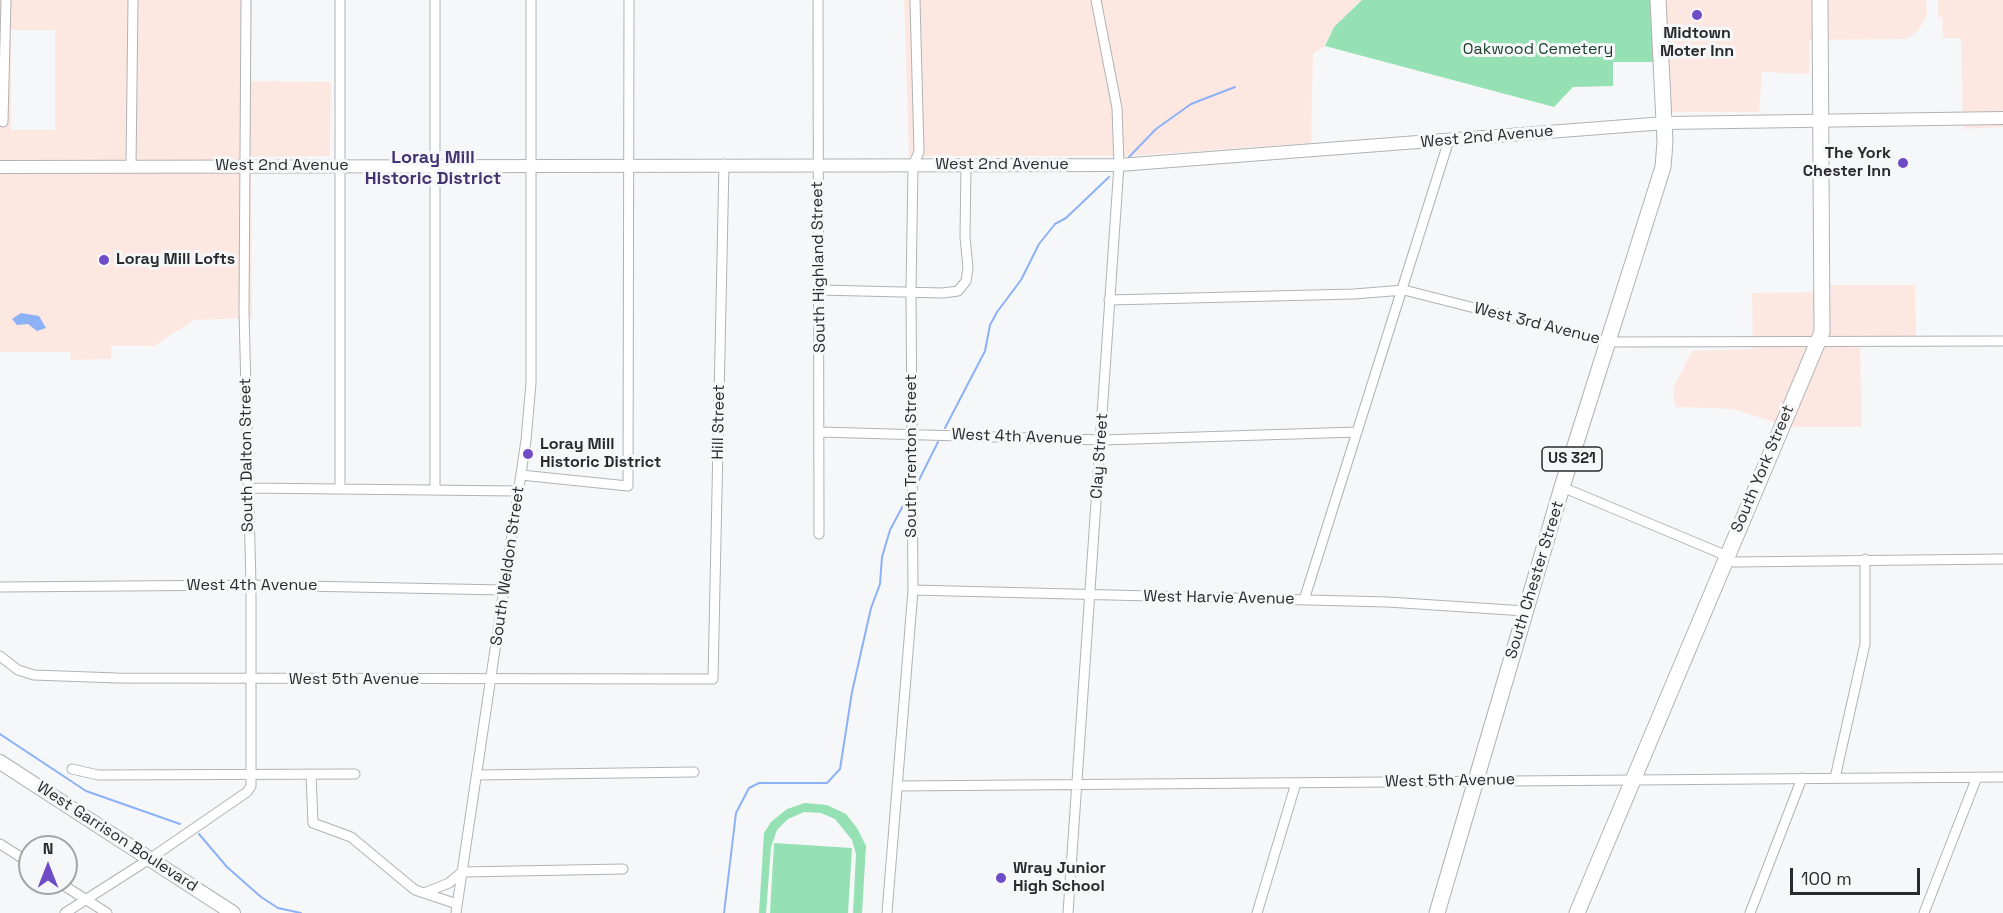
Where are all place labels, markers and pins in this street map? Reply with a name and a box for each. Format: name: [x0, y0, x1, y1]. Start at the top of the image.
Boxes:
marker: Midtown Moter Inn: [1690, 8, 1704, 22]
place label: Midtown Moter Inn: [1660, 24, 1734, 62]
place label: The York Chester Inn: [1803, 144, 1891, 182]
marker: The York Chester Inn: [1896, 156, 1910, 170]
place label: Loray Mill Lofts: [116, 250, 235, 270]
marker: Loray Mill Lofts: [97, 253, 111, 267]
place label: Loray Mill Historic District: [540, 435, 661, 473]
marker: Loray Mill Historic District: [521, 447, 535, 461]
place label: Wray Junior High School: [1013, 859, 1106, 897]
marker: Wray Junior High School: [994, 871, 1008, 885]

